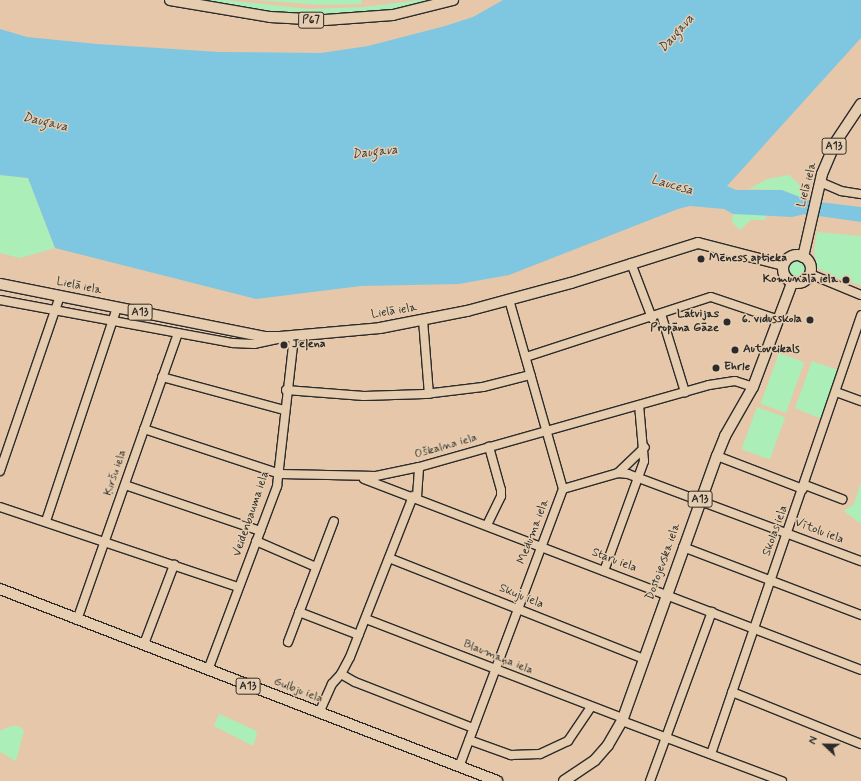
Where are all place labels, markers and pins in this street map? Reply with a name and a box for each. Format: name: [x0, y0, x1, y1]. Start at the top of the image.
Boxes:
place label: Mēness aptieka: [709, 252, 787, 266]
marker: Mēness aptieka: [696, 254, 706, 264]
place label: Komunālā iela: [763, 273, 838, 287]
marker: Komunālā iela: [841, 275, 851, 285]
place label: Latvijas Propāna Gāze: [650, 308, 719, 336]
place label: 6. vidusskola: [742, 313, 802, 327]
marker: 6. vidusskola: [805, 315, 815, 325]
marker: Latvijas Propāna Gāze: [722, 317, 732, 327]
place label: Jeļena: [292, 338, 326, 352]
marker: Jeļena: [279, 340, 289, 350]
place label: Autoveikals: [743, 343, 800, 357]
marker: Autoveikals: [730, 345, 740, 355]
place label: Ehrle: [724, 361, 750, 375]
marker: Ehrle: [711, 363, 721, 373]

